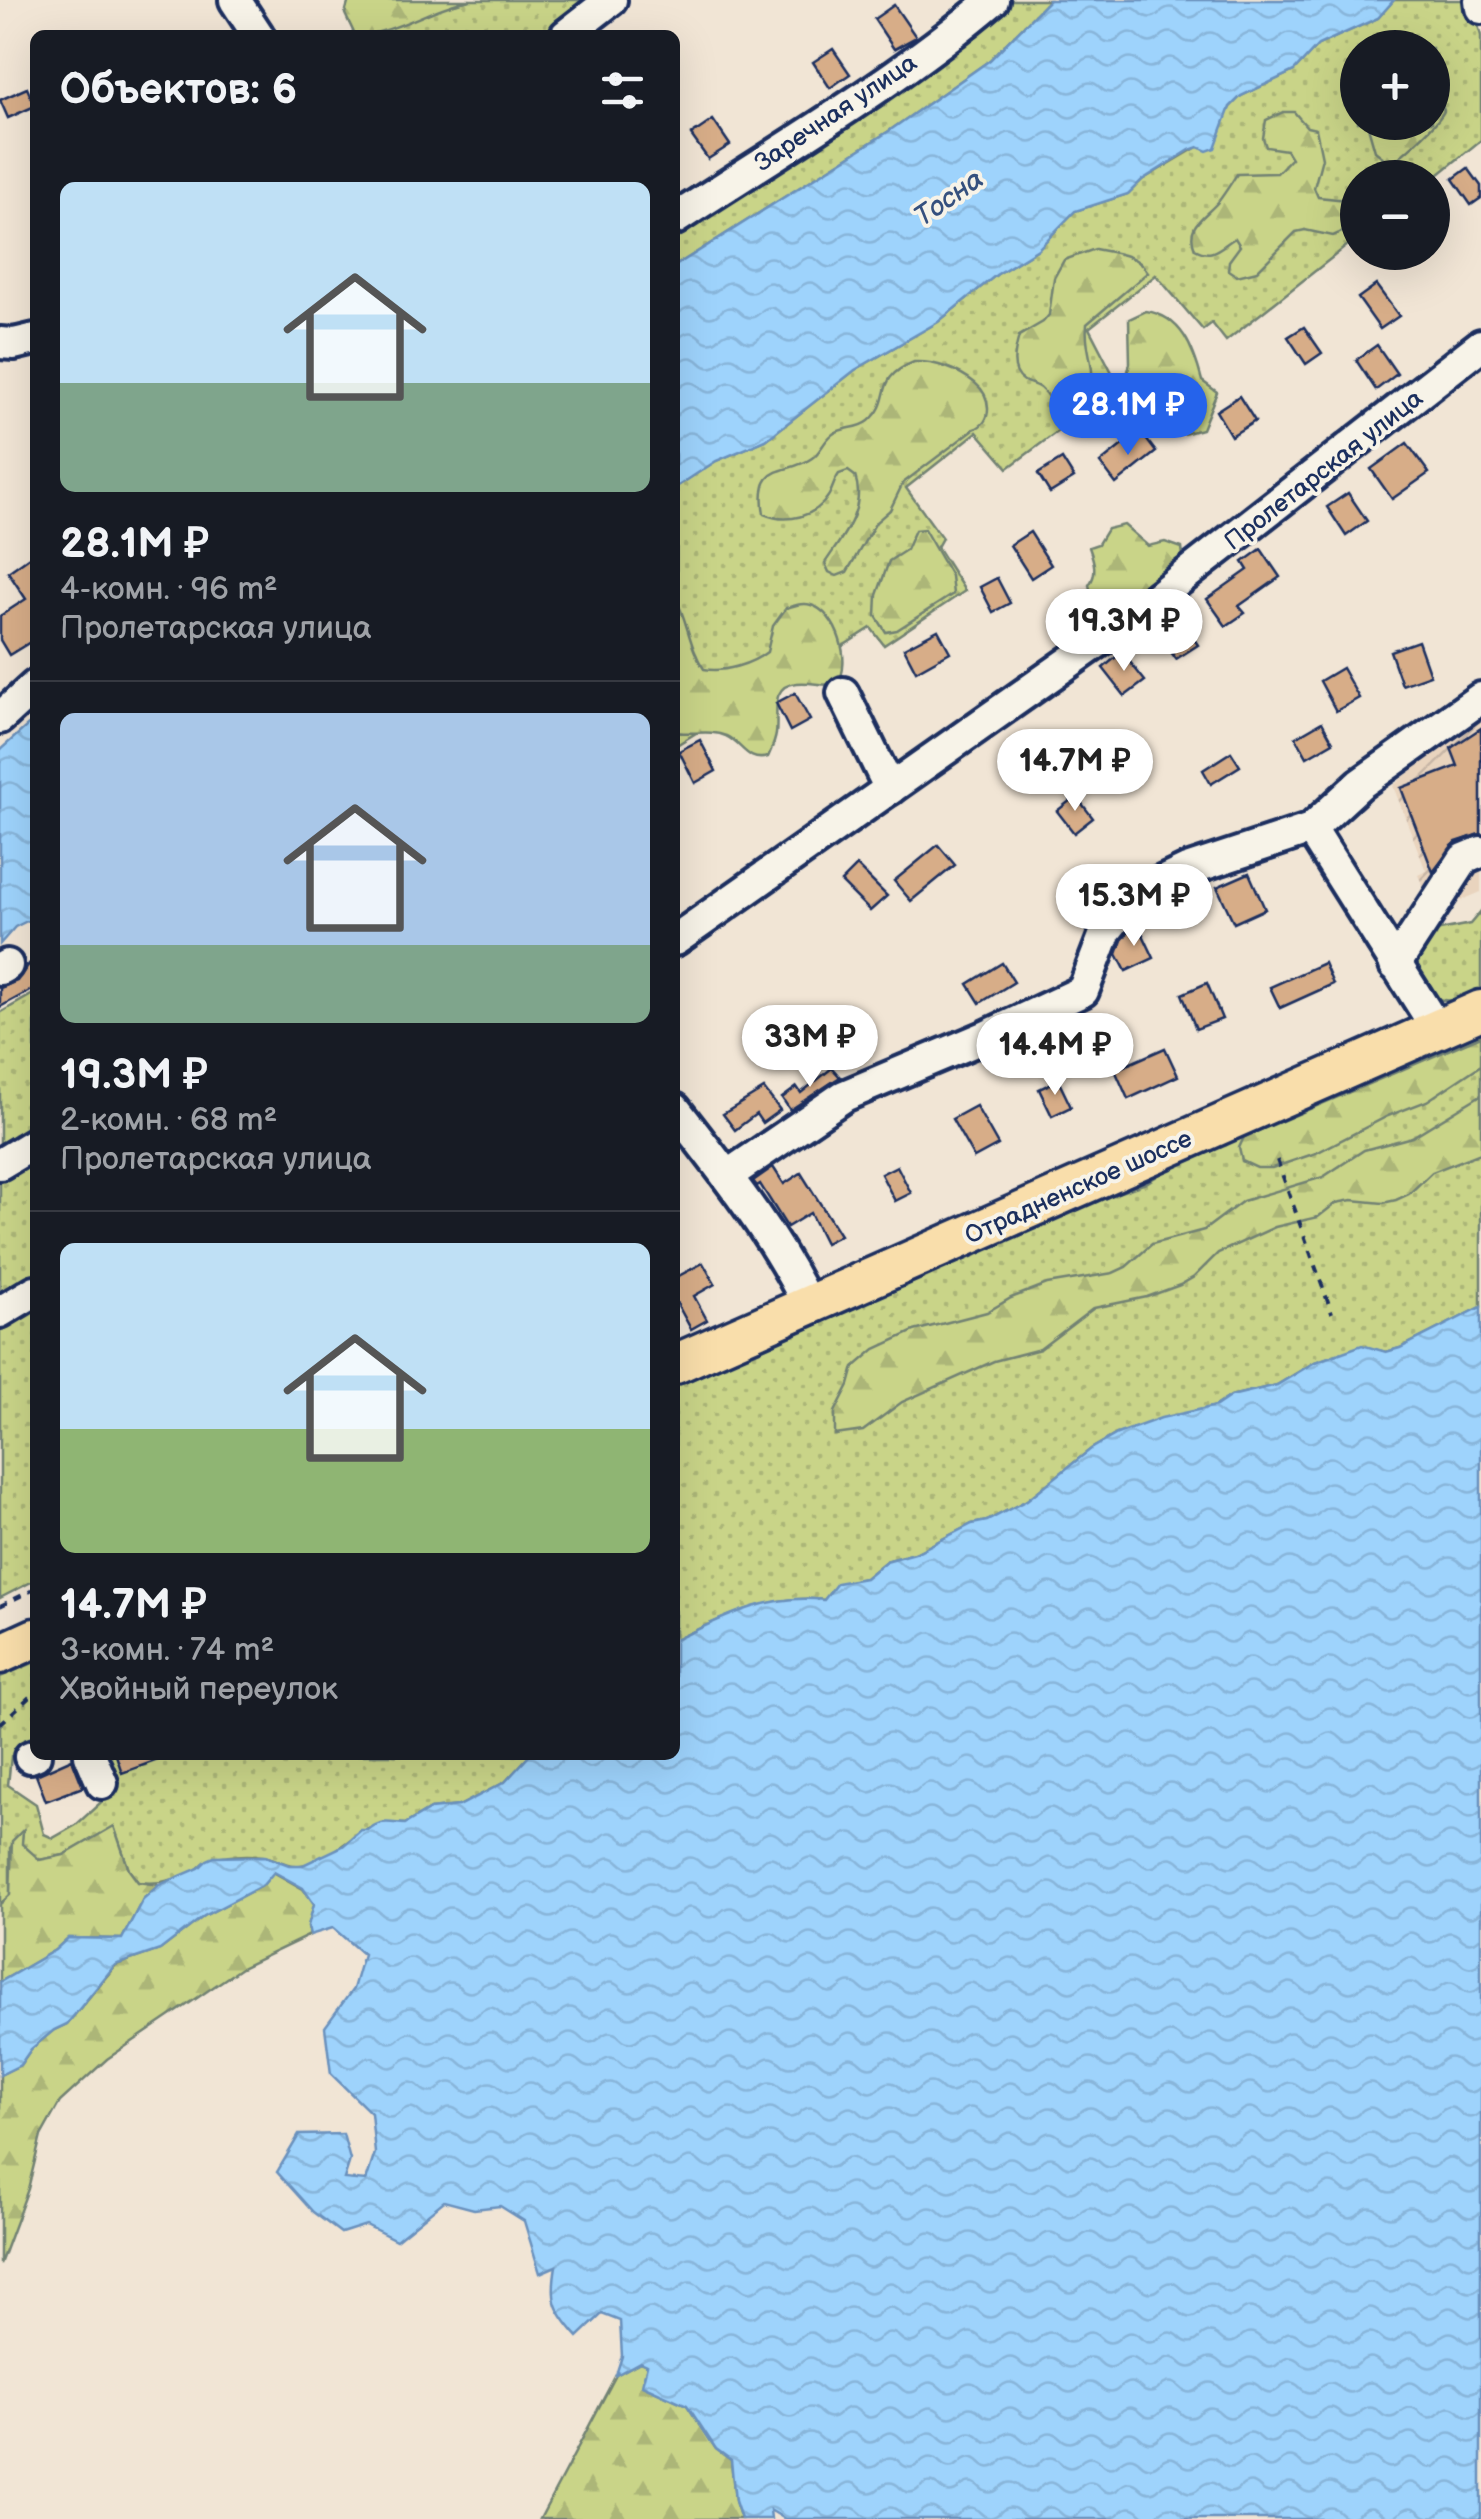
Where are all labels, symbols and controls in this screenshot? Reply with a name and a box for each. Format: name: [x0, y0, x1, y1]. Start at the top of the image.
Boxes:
map controls: [1340, 30, 1450, 270]
button: +: [1340, 30, 1450, 140]
street label: Заречная улица: [749, 47, 923, 179]
icon: filters: [595, 63, 650, 118]
text: Объектов: 6: [60, 65, 297, 116]
button: −: [1340, 160, 1450, 270]
water label: Тосна: [908, 163, 990, 234]
icon: home: [265, 247, 445, 427]
pin: 28.1M ₽: [1036, 373, 1220, 458]
street label: Пролетарская улица: [1218, 383, 1430, 557]
text: 28.1M ₽: [1071, 386, 1185, 425]
text: 28.1M ₽: [60, 519, 209, 570]
text: 4-комн. · 96 m²: [60, 570, 278, 609]
pin: 19.3M ₽: [1032, 589, 1216, 674]
text: 19.3M ₽: [1068, 602, 1180, 641]
text: Пролетарская улица: [60, 609, 372, 648]
pin: 14.7M ₽: [983, 729, 1167, 814]
text: 14.7M ₽: [1019, 742, 1131, 781]
icon: home: [265, 778, 445, 958]
pin: 15.3M ₽: [1042, 864, 1226, 949]
text: 15.3M ₽: [1078, 877, 1190, 916]
pin: 33M ₽: [740, 1005, 880, 1090]
pin: 14.4M ₽: [963, 1013, 1147, 1098]
text: 33M ₽: [764, 1018, 856, 1057]
text: 14.4M ₽: [998, 1026, 1112, 1065]
text: 19.3M ₽: [60, 1050, 208, 1101]
text: 2-комн. · 68 m²: [60, 1101, 277, 1140]
street label: Отрадненское шоссе: [960, 1123, 1197, 1251]
text: Пролетарская улица: [60, 1140, 372, 1179]
icon: home: [265, 1308, 445, 1488]
text: 14.7M ₽: [60, 1580, 207, 1631]
text: 3-комн. · 74 m²: [60, 1631, 274, 1670]
text: Хвойный переулок: [60, 1670, 338, 1709]

